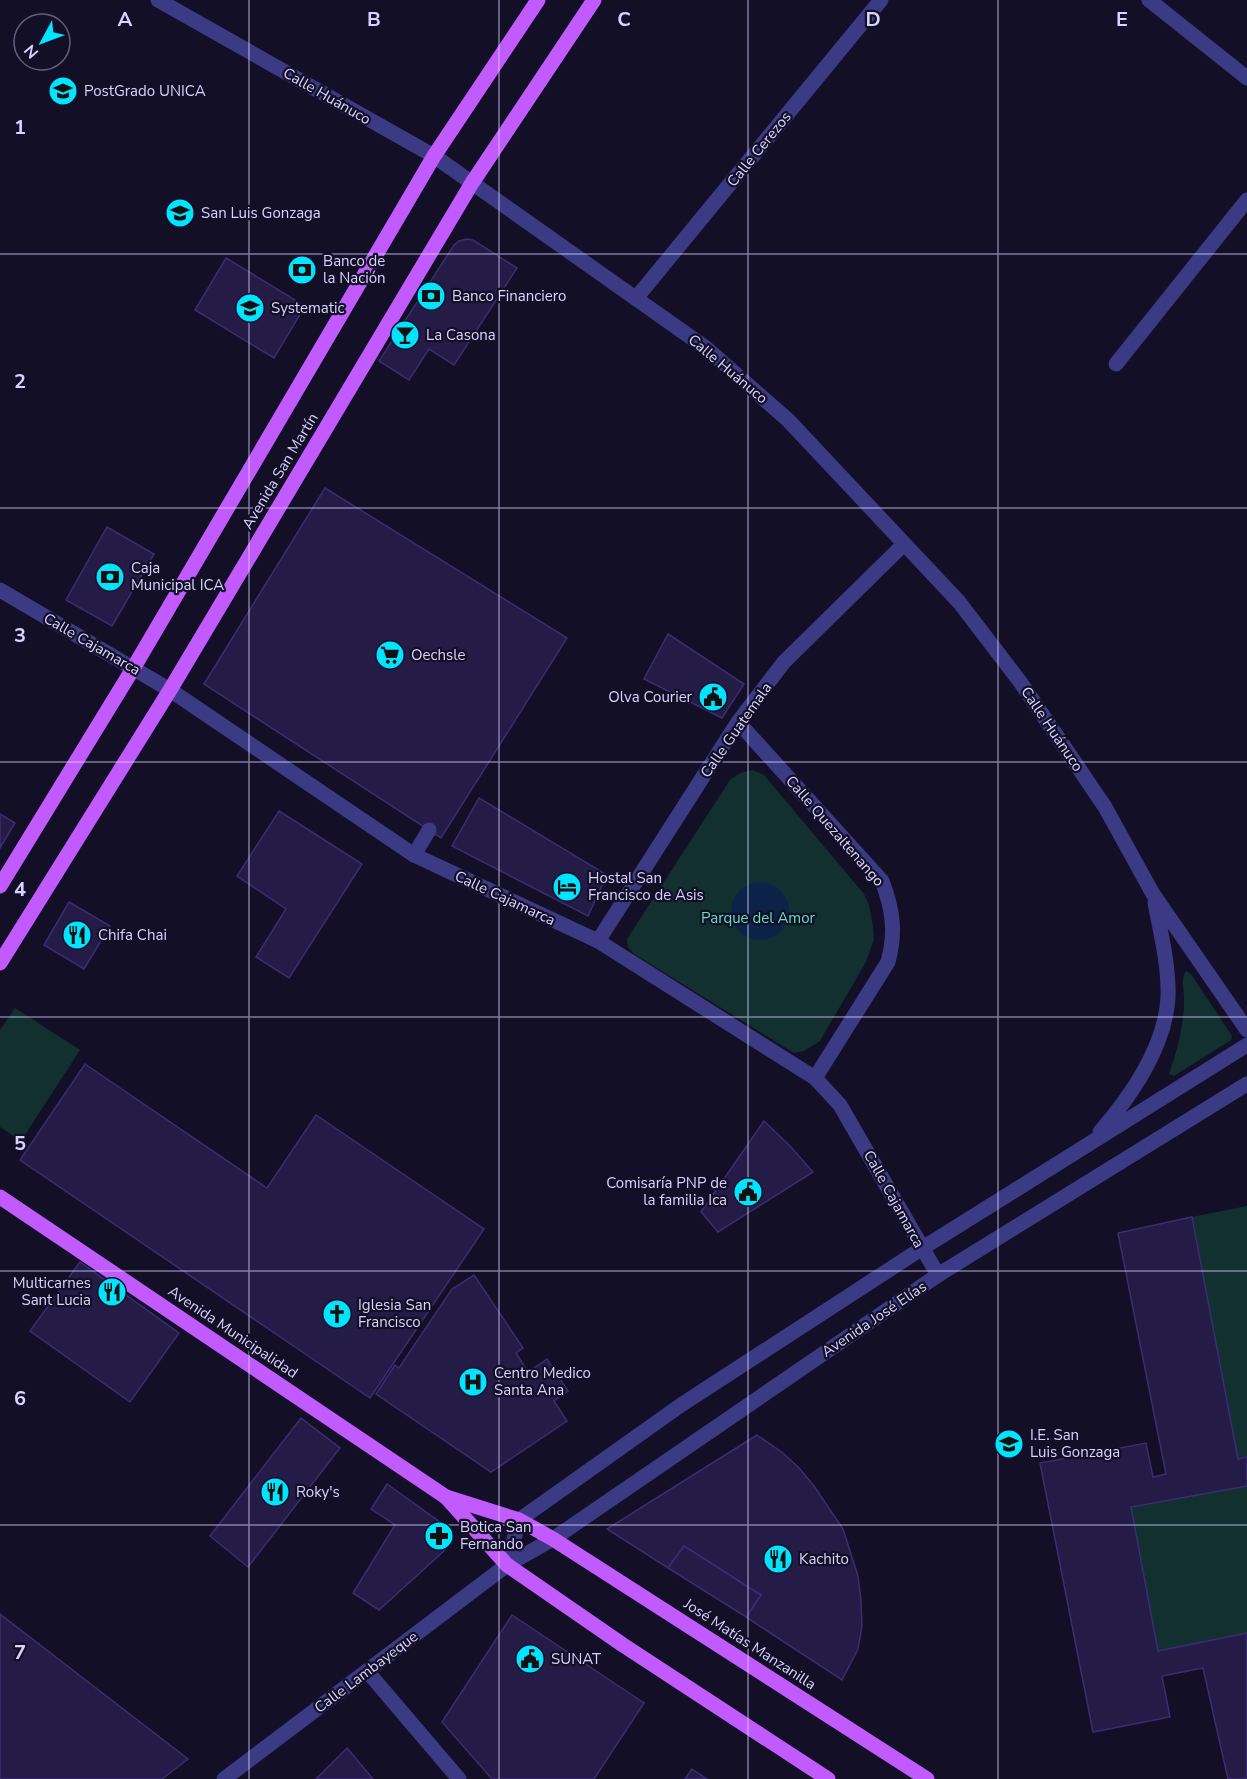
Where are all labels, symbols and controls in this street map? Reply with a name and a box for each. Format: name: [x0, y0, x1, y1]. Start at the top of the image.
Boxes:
text: A: [118, 6, 133, 33]
text: B: [367, 6, 381, 33]
text: C: [617, 6, 631, 33]
text: D: [865, 6, 881, 33]
text: E: [1116, 6, 1128, 33]
north arrow: [12, 12, 72, 72]
text: N: [19, 39, 44, 63]
street label: Calle Huánuco: [279, 63, 375, 129]
school or university icon: PostGrado UNICA: [47, 75, 79, 107]
place label: PostGrado UNICA: [84, 81, 206, 101]
street label: Calle Cerezos: [722, 107, 796, 191]
text: 1: [14, 114, 26, 141]
school or university icon: San Luis Gonzaga: [164, 197, 196, 229]
place label: San Luis Gonzaga: [201, 203, 321, 223]
place label: Banco de la Nación: [323, 251, 386, 288]
bank icon: Banco de la Nación: [286, 254, 318, 286]
bank icon: Banco Financiero: [415, 280, 447, 312]
place label: Banco Financiero: [452, 286, 566, 306]
school or university icon: Systematic: [234, 292, 266, 324]
place label: Systematic: [271, 298, 345, 318]
bar icon: La Casona: [389, 319, 421, 351]
place label: La Casona: [426, 325, 496, 345]
street label: Calle Huánuco: [684, 330, 772, 408]
text: 2: [14, 368, 26, 395]
street label: Avenida San Martín: [237, 409, 323, 533]
place label: Caja Municipal ICA: [131, 558, 224, 595]
bank icon: Caja Municipal ICA: [94, 561, 126, 593]
street label: Calle Cajamarca: [40, 608, 144, 680]
text: 3: [14, 622, 26, 649]
supermarket icon: Oechsle: [374, 639, 406, 671]
place label: Oechsle: [411, 645, 466, 665]
street label: Calle Guatemala: [696, 678, 776, 782]
public building icon: Olva Courier: [697, 681, 729, 713]
street label: Calle Huánuco: [1016, 683, 1088, 775]
place label: Olva Courier: [608, 687, 693, 707]
street label: Calle Quezaltenango: [781, 771, 889, 891]
street label: Calle Cajamarca: [452, 866, 558, 930]
place label: Hostal San Francisco de Asis: [588, 868, 704, 905]
hotel icon: Hostal San Francisco de Asis: [551, 871, 583, 903]
text: 4: [14, 876, 26, 903]
park label: Parque del Amor: [701, 908, 816, 928]
restaurant icon: Chifa Chai: [61, 919, 93, 951]
place label: Chifa Chai: [98, 925, 167, 945]
text: 5: [14, 1130, 26, 1157]
street label: Calle Cajamarca: [859, 1147, 929, 1251]
place label: Comisaría PNP de la familia Ica: [606, 1173, 727, 1210]
public building icon: Comisaría PNP de la familia Ica: [732, 1176, 764, 1208]
place label: Multicarnes Sant Lucia: [13, 1273, 91, 1310]
restaurant icon: Multicarnes Sant Lucia: [96, 1276, 128, 1308]
street label: Avenida José Elías: [818, 1276, 930, 1362]
street label: Avenida Municipalidad: [164, 1281, 302, 1383]
place label: Iglesia San Francisco: [358, 1295, 431, 1332]
church icon: Iglesia San Francisco: [321, 1298, 353, 1330]
place label: Centro Medico Santa Ana: [494, 1363, 591, 1400]
hospital icon: Centro Medico Santa Ana: [457, 1366, 489, 1398]
text: 6: [14, 1385, 26, 1412]
place label: I.E. San Luis Gonzaga: [1030, 1425, 1120, 1462]
school or university icon: I.E. San Luis Gonzaga: [993, 1428, 1025, 1460]
restaurant icon: Roky's: [259, 1476, 291, 1508]
place label: Roky's: [296, 1482, 340, 1502]
place label: Botica San Fernando: [460, 1517, 532, 1554]
pharmacy icon: Botica San Fernando: [423, 1520, 455, 1552]
restaurant icon: Kachito: [762, 1543, 794, 1575]
place label: Kachito: [799, 1549, 849, 1569]
street label: José Matías Manzanilla: [679, 1593, 820, 1694]
street label: Calle Lambayeque: [310, 1626, 422, 1718]
text: 7: [14, 1639, 26, 1666]
public building icon: SUNAT: [514, 1643, 546, 1675]
place label: SUNAT: [551, 1649, 601, 1669]

